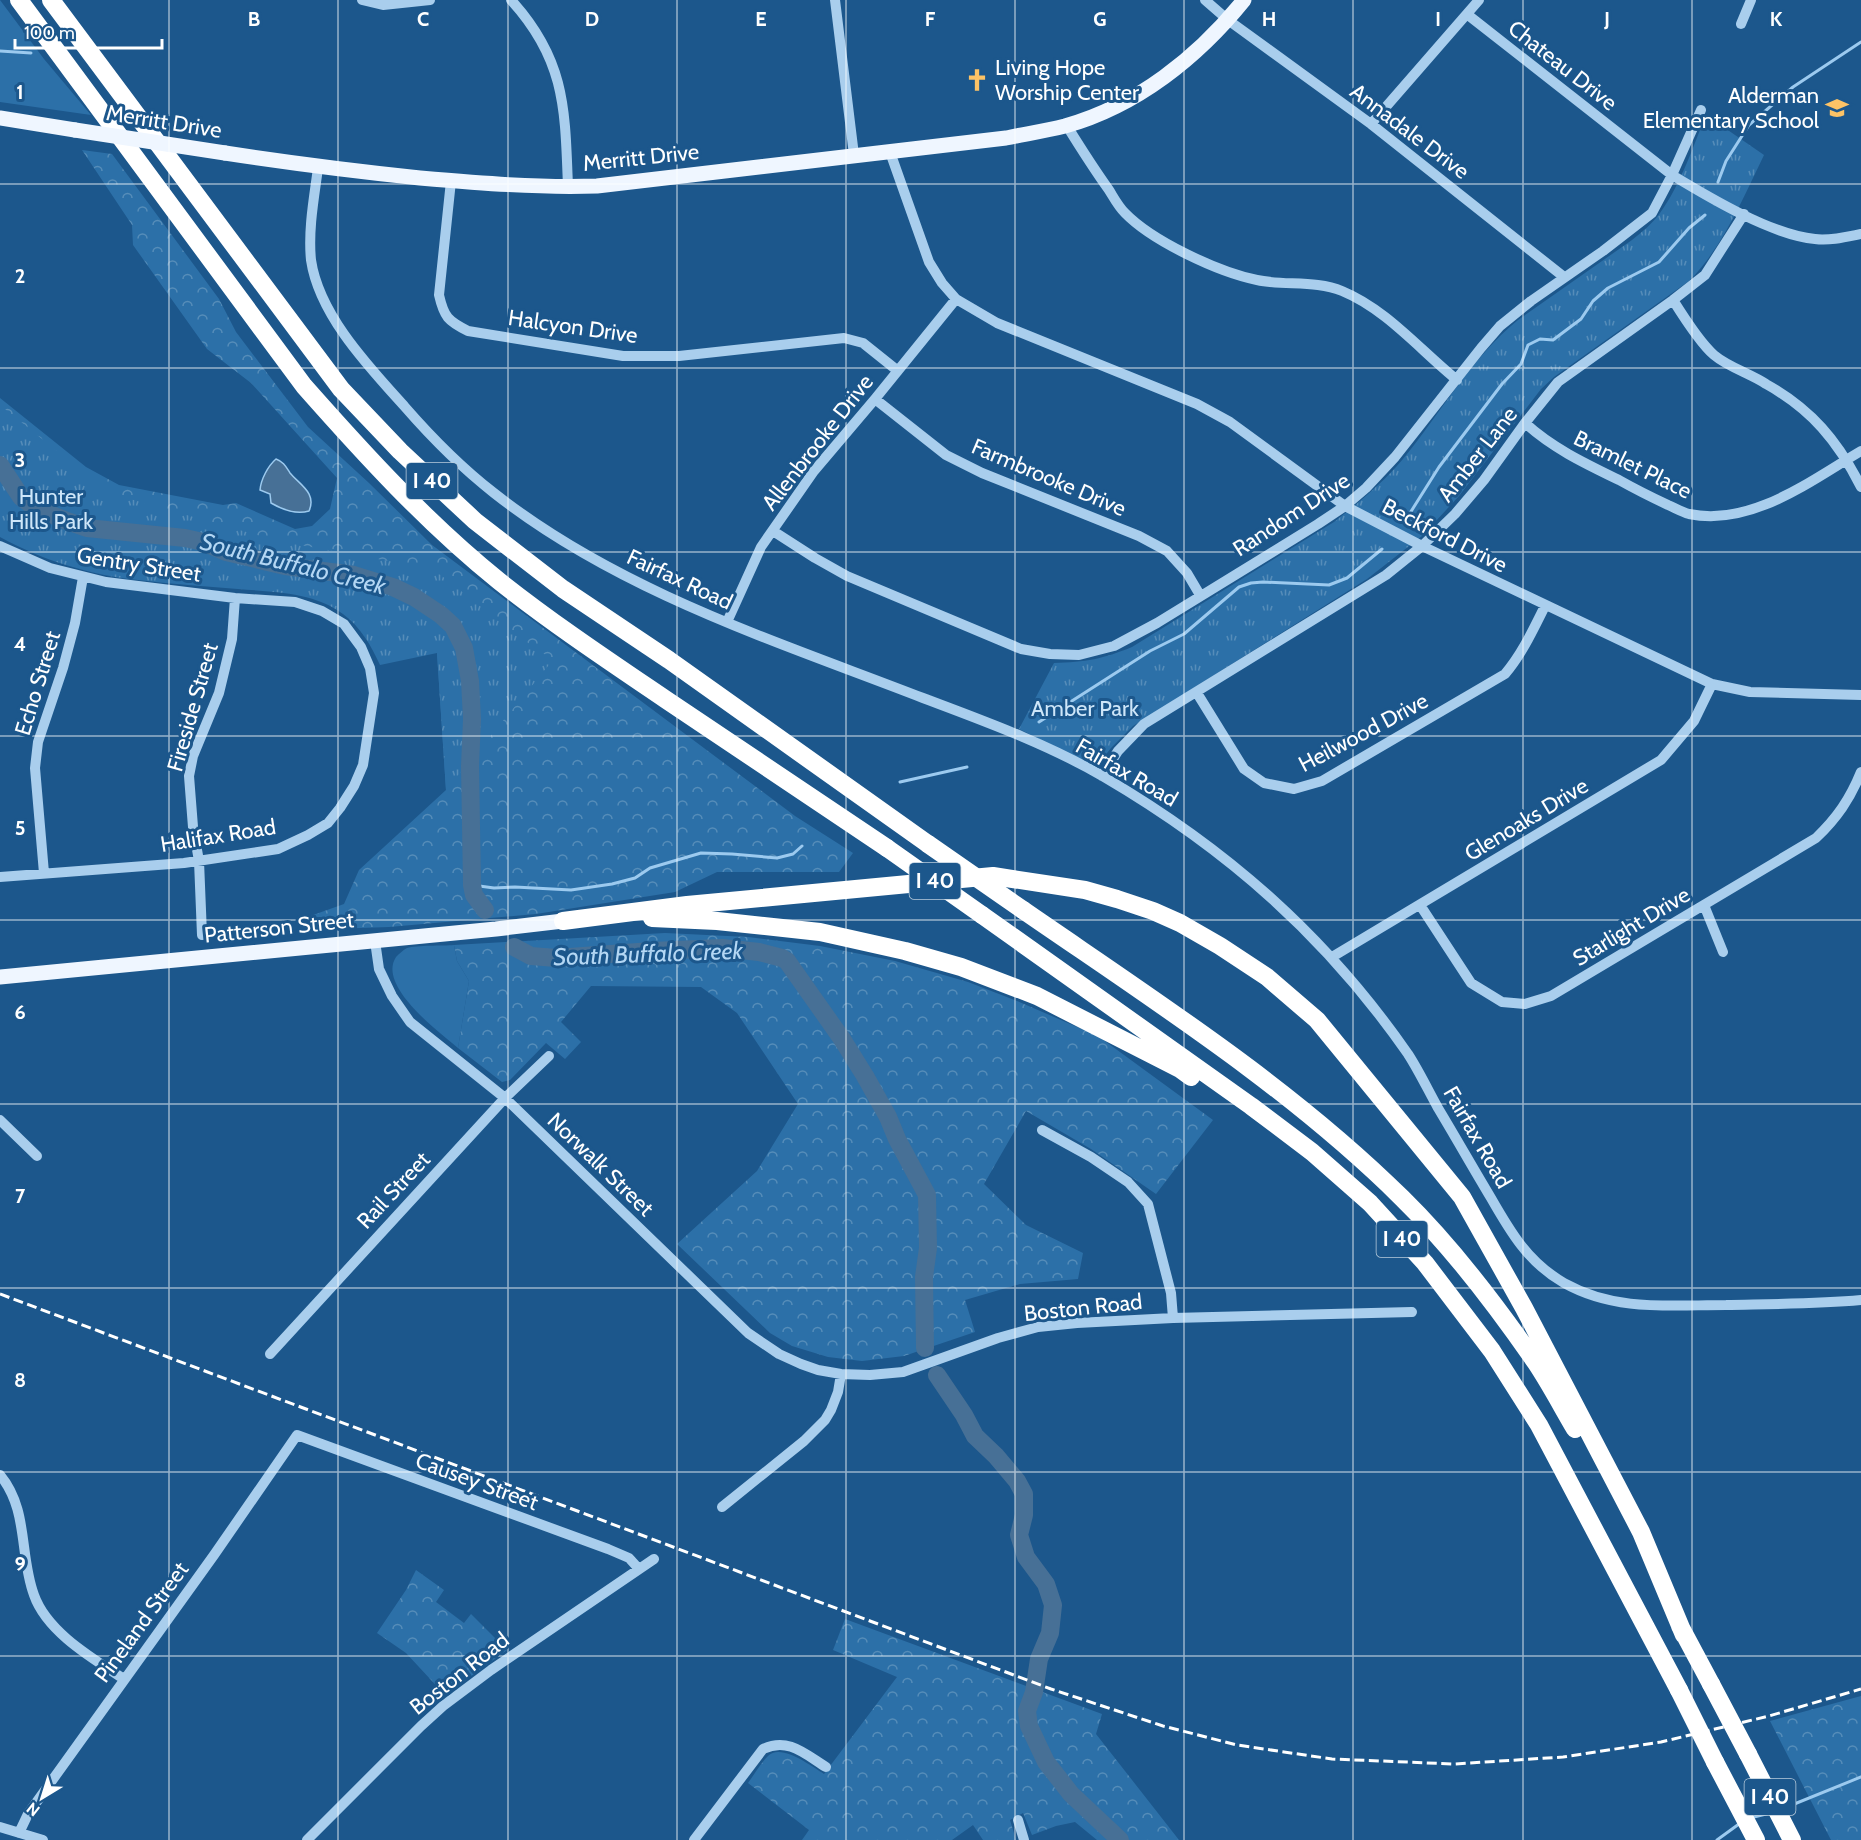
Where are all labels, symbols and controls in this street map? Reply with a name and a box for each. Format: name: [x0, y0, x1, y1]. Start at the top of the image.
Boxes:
text: B: [248, 7, 260, 31]
text: C: [417, 7, 429, 31]
text: D: [585, 7, 599, 31]
text: E: [755, 7, 767, 31]
text: F: [925, 7, 936, 31]
text: G: [1093, 7, 1107, 31]
text: H: [1262, 7, 1276, 31]
text: I: [1435, 7, 1441, 31]
text: J: [1603, 7, 1610, 31]
text: K: [1770, 7, 1783, 31]
scale bar: [15, 12, 162, 50]
street label: Chateau Drive: [1503, 14, 1623, 116]
text: 100 m: [24, 22, 75, 44]
place label: Living Hope Worship Center: [995, 54, 1139, 106]
church icon: Living Hope Worship Center: [964, 67, 990, 93]
street label: Annadale Drive: [1345, 78, 1475, 185]
text: 1: [16, 80, 24, 104]
place label: Alderman Elementary School: [1643, 82, 1820, 134]
school or university icon: Alderman Elementary School: [1824, 95, 1850, 121]
street label: Merritt Drive: [104, 99, 224, 144]
street label: Merritt Drive: [582, 138, 700, 177]
text: 2: [15, 264, 25, 288]
street label: Halcyon Drive: [506, 304, 639, 349]
street label: Allenbrooke Drive: [756, 369, 879, 516]
street label: Amber Lane: [1432, 401, 1523, 507]
street label: Bramlet Place: [1569, 424, 1696, 505]
street label: Farmbrooke Drive: [968, 433, 1130, 522]
text: 3: [15, 448, 25, 472]
road number: I 40: [406, 463, 458, 499]
street label: Random Drive: [1228, 467, 1355, 562]
park label: Hunter Hills Park: [9, 483, 93, 535]
street label: Beckford Drive: [1378, 492, 1512, 578]
water label: South Buffalo Creek: [198, 527, 389, 601]
street label: Gentry Street: [75, 541, 203, 588]
street label: Fairfax Road: [623, 543, 737, 616]
street label: Echo Street: [9, 627, 66, 738]
text: 4: [14, 632, 26, 656]
street label: Fireside Street: [161, 639, 224, 775]
street label: Heilwood Drive: [1294, 687, 1433, 778]
park label: Amber Park: [1031, 695, 1139, 722]
street label: Fairfax Road: [1071, 732, 1183, 812]
street label: Glenoaks Drive: [1460, 772, 1593, 867]
street label: Halifax Road: [158, 813, 278, 858]
text: 5: [15, 816, 25, 840]
road number: I 40: [910, 863, 960, 899]
street label: Starlight Drive: [1568, 881, 1695, 972]
street label: Patterson Street: [203, 906, 356, 949]
water label: South Buffalo Creek: [553, 936, 744, 971]
text: 6: [14, 1000, 26, 1024]
street label: Fairfax Road: [1438, 1081, 1518, 1193]
street label: Norwalk Street: [542, 1107, 660, 1222]
street label: Rail Street: [351, 1146, 436, 1234]
text: 7: [15, 1184, 26, 1208]
road number: I 40: [1376, 1221, 1428, 1257]
street label: Boston Road: [1023, 1288, 1144, 1327]
text: 8: [14, 1368, 26, 1392]
street label: Causey Street: [412, 1447, 542, 1516]
text: 9: [14, 1552, 26, 1576]
street label: Pineland Street: [89, 1556, 195, 1688]
street label: Boston Road: [404, 1626, 514, 1721]
north arrow: [12, 1768, 72, 1828]
road number: I 40: [1744, 1779, 1796, 1815]
text: N: [23, 1798, 43, 1820]

